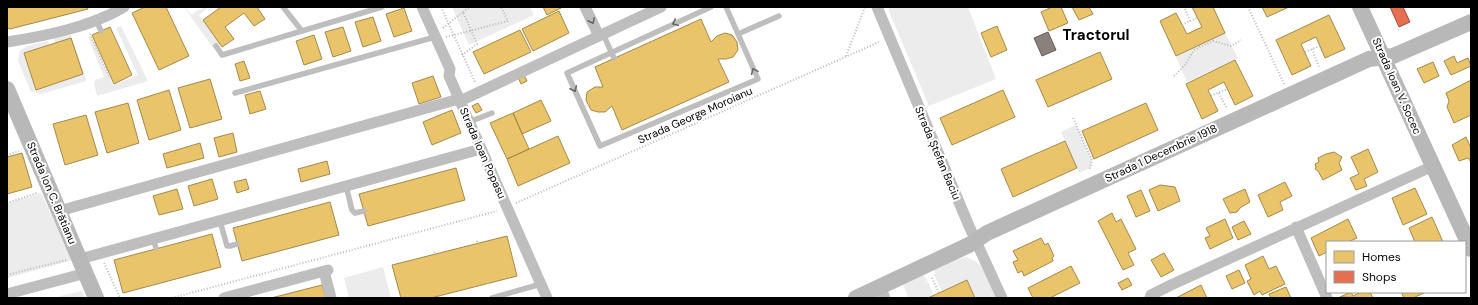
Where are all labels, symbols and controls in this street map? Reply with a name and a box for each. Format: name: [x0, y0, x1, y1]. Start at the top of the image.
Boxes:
one-way arrow: [587, 17, 595, 25]
one-way arrow: [672, 18, 680, 26]
district label: Tractorul: [1062, 25, 1130, 45]
street label: Strada Ioan V. Socec: [1369, 36, 1425, 136]
one-way arrow: [751, 67, 759, 75]
street label: Strada George Moroianu: [635, 83, 755, 147]
one-way arrow: [570, 86, 578, 93]
street label: Strada Ștefan Baciu: [912, 104, 964, 202]
street label: Strada Ioan Popasu: [457, 105, 509, 201]
street label: Strada 1 Decembrie 1918: [1103, 121, 1219, 185]
street label: Strada Ion C. Brătianu: [24, 140, 80, 246]
legend: [1326, 241, 1466, 293]
text: Homes: [1362, 249, 1401, 265]
text: Shops: [1362, 269, 1397, 285]

